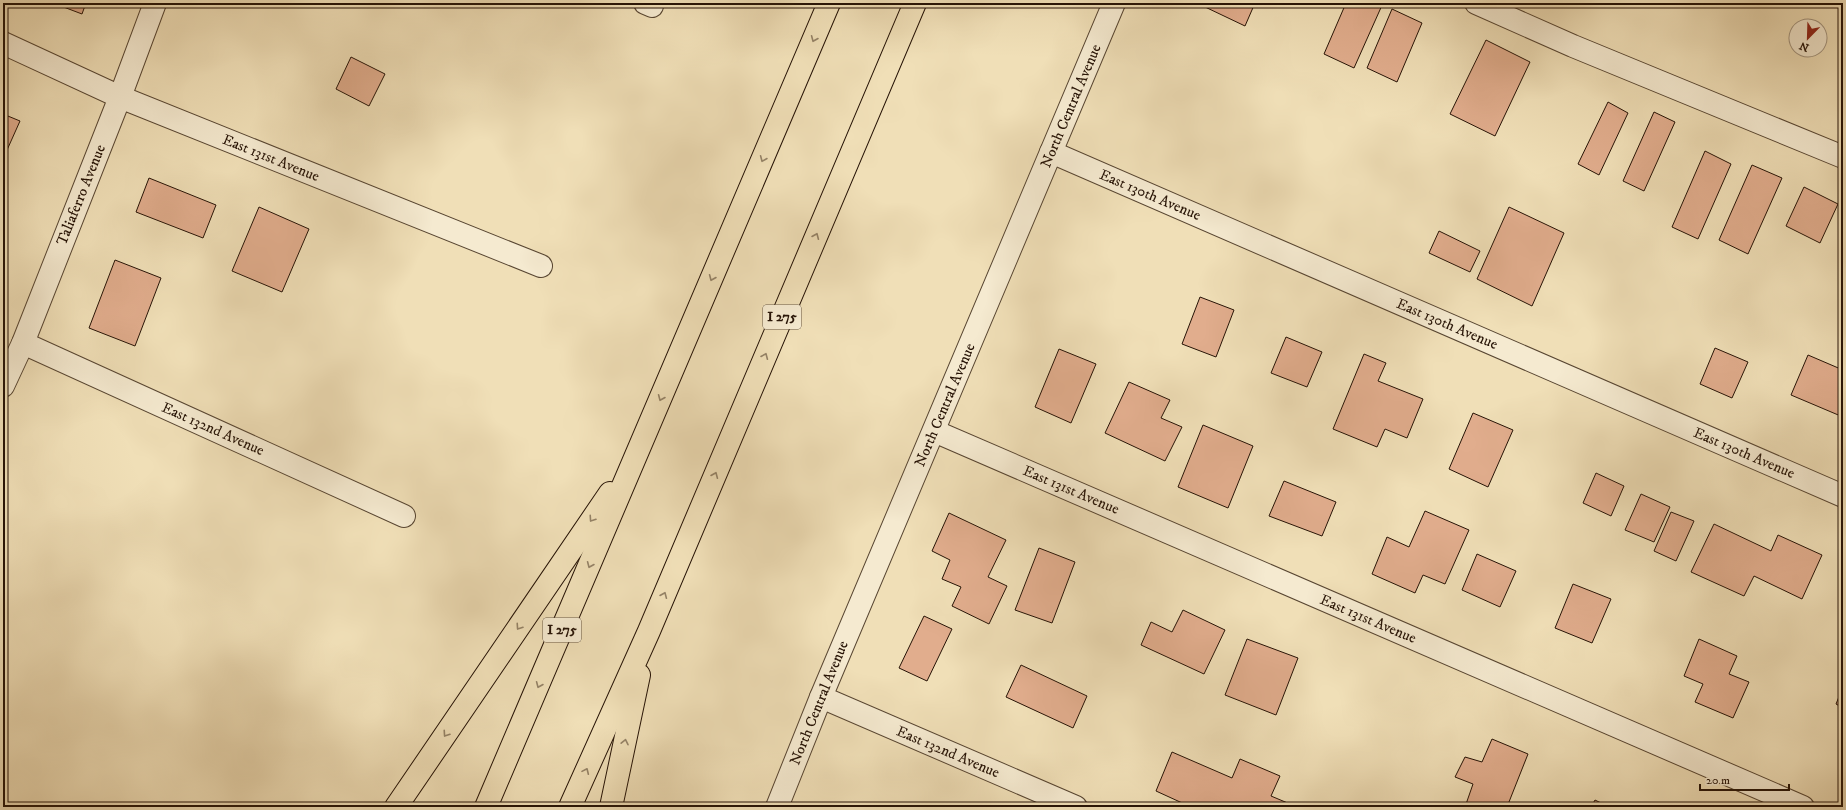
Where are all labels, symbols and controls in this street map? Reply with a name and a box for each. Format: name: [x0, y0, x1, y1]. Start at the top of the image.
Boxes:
north arrow: [1788, 18, 1828, 58]
one-way arrow: [810, 35, 818, 42]
text: N: [1798, 38, 1811, 54]
street label: North Central Avenue: [1036, 41, 1106, 171]
street label: East 131st Avenue: [220, 130, 322, 186]
street label: Taliaferro Avenue: [52, 142, 110, 248]
one-way arrow: [760, 154, 768, 162]
street label: East 130th Avenue: [1096, 165, 1204, 225]
one-way arrow: [811, 232, 819, 240]
one-way arrow: [709, 274, 717, 282]
street label: East 130th Avenue: [1393, 294, 1501, 354]
road number: I 275: [763, 305, 801, 329]
street label: North Central Avenue: [910, 340, 980, 470]
one-way arrow: [761, 352, 769, 359]
one-way arrow: [658, 393, 666, 401]
street label: East 132nd Avenue: [159, 398, 267, 460]
street label: East 130th Avenue: [1690, 423, 1798, 483]
street label: East 131st Avenue: [1020, 461, 1122, 519]
one-way arrow: [710, 472, 718, 479]
one-way arrow: [590, 515, 597, 522]
one-way arrow: [586, 562, 594, 569]
street label: East 131st Avenue: [1317, 590, 1419, 648]
one-way arrow: [659, 591, 667, 599]
road number: I 275: [543, 618, 581, 642]
one-way arrow: [517, 622, 524, 629]
street label: North Central Avenue: [785, 638, 853, 768]
one-way arrow: [535, 681, 543, 688]
street label: East 132nd Avenue: [894, 722, 1002, 782]
one-way arrow: [443, 730, 451, 737]
one-way arrow: [620, 738, 628, 745]
scale bar: [1700, 766, 1789, 792]
one-way arrow: [581, 768, 589, 776]
text: 20 m: [1706, 773, 1730, 788]

